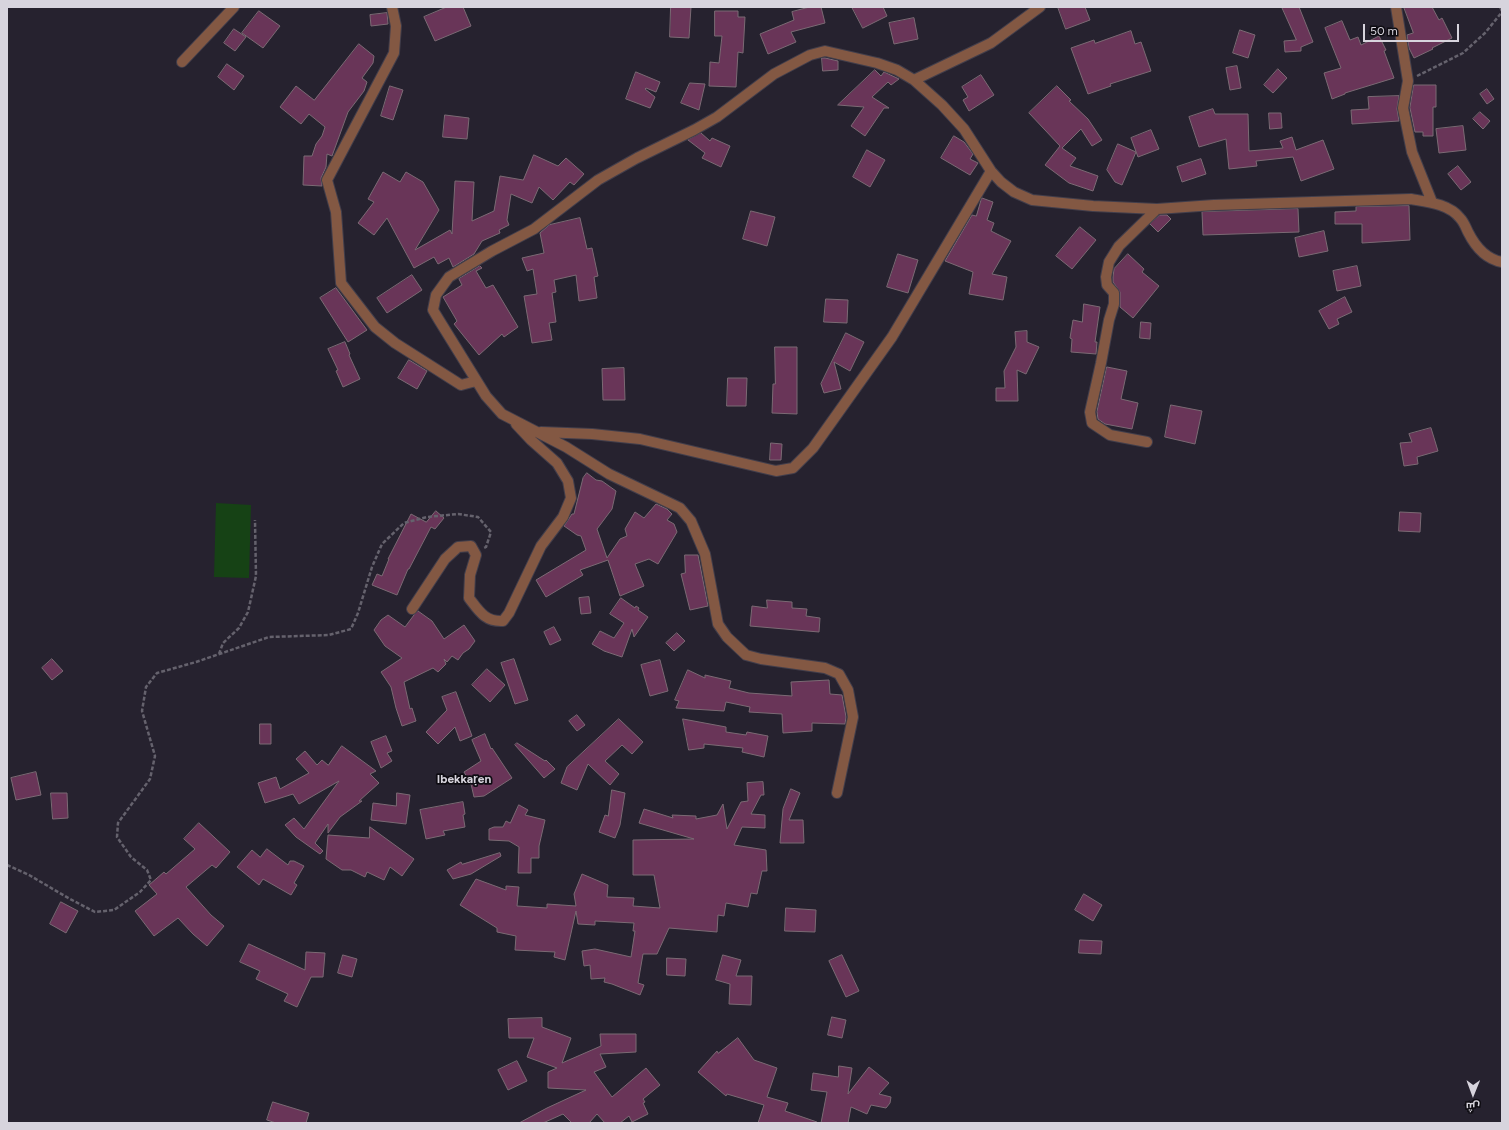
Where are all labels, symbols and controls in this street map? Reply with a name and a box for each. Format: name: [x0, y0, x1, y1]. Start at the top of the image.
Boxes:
scale bar: [1365, 16, 1461, 42]
text: 50 m: [1370, 24, 1398, 38]
district label: Ibekkaṛen: [437, 772, 491, 786]
north arrow: [1453, 1074, 1493, 1114]
text: ش: [1466, 1100, 1480, 1113]

